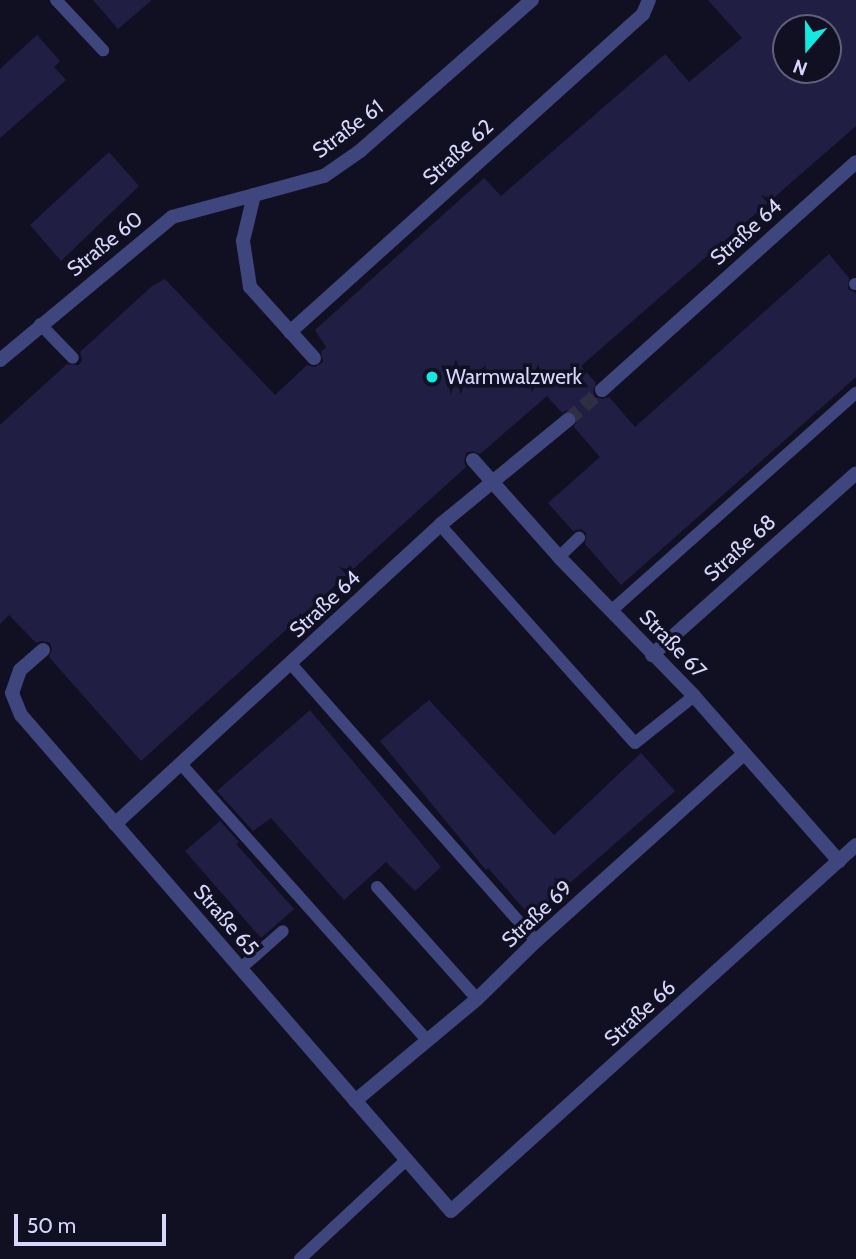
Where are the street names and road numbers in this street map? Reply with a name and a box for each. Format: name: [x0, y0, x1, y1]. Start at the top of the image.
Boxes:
street label: Straße 61: [308, 94, 388, 164]
street label: Straße 62: [418, 114, 498, 190]
street label: Straße 64: [705, 193, 787, 271]
street label: Straße 60: [62, 206, 148, 282]
street label: Straße 68: [699, 509, 781, 587]
street label: Straße 64: [285, 565, 365, 643]
street label: Straße 67: [634, 605, 712, 683]
street label: Straße 69: [497, 875, 577, 953]
street label: Straße 65: [188, 879, 264, 961]
street label: Straße 66: [599, 975, 681, 1051]

